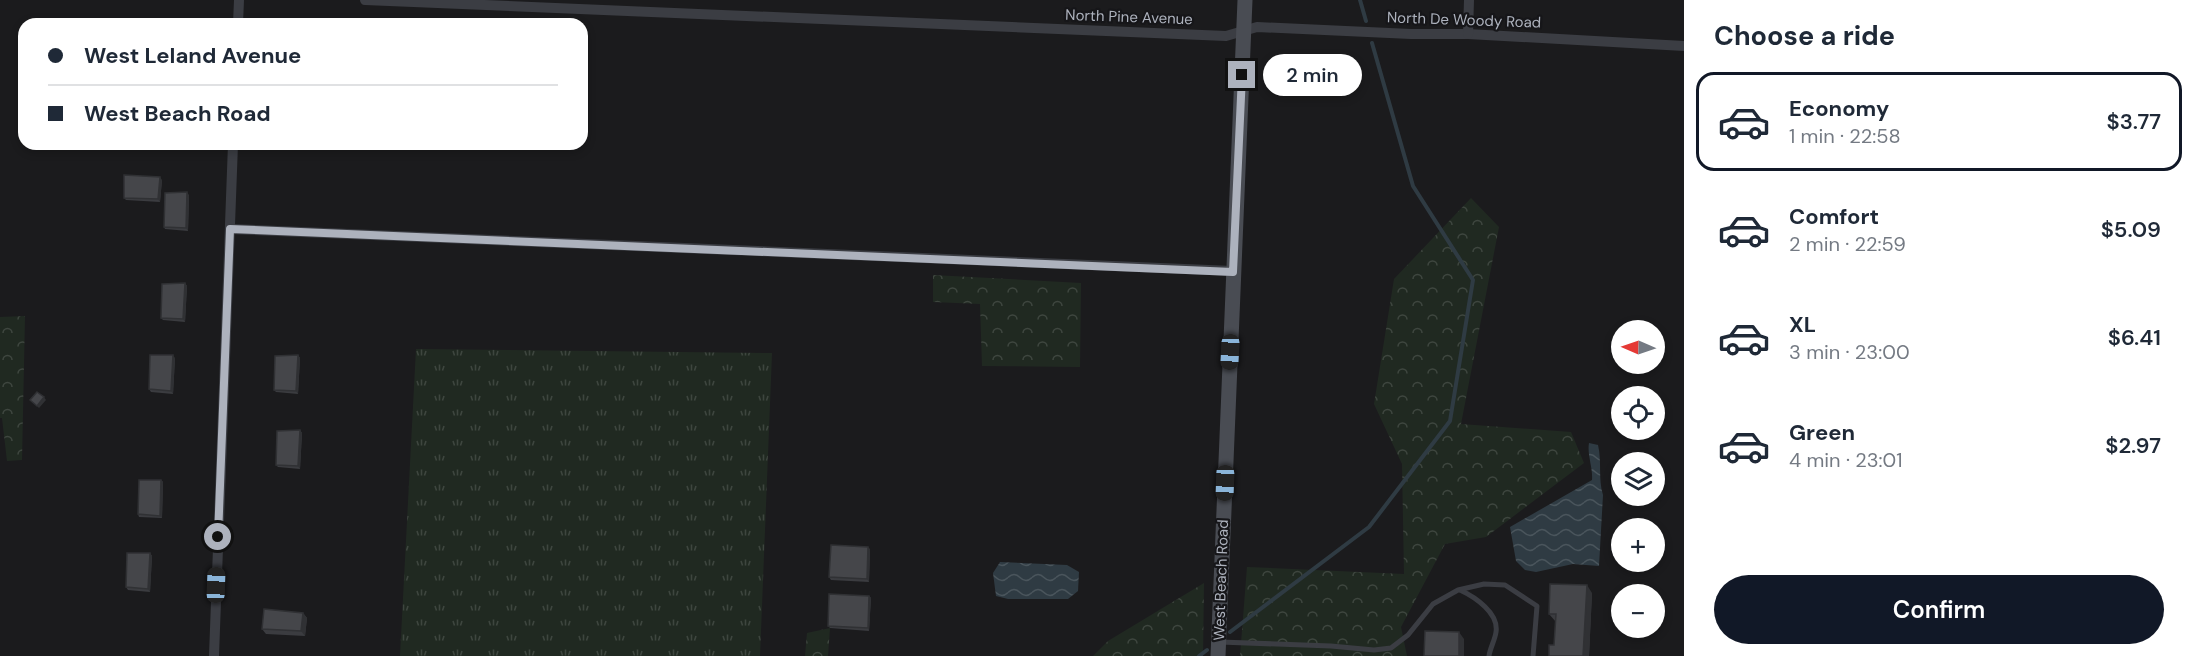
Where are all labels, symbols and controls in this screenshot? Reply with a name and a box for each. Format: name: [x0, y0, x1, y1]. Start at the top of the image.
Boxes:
street label: North Pine Avenue: [1065, 5, 1193, 29]
street label: North De Woody Road: [1387, 7, 1541, 33]
text: Choose a ride: [1714, 18, 1895, 53]
text: West Leland Avenue: [84, 41, 301, 70]
callout: 2 min: [1263, 54, 1362, 96]
route end: [1228, 61, 1255, 88]
text: 2 min: [1286, 62, 1339, 88]
text: Economy: [1789, 94, 1889, 123]
icon: car: [1717, 95, 1771, 149]
text: West Beach Road: [84, 99, 271, 128]
text: $3.77: [2107, 107, 2161, 136]
text: 1 min · 22:58: [1789, 123, 1901, 149]
text: Comfort: [1789, 202, 1879, 231]
icon: car: [1717, 203, 1771, 257]
text: $5.09: [2101, 215, 2161, 244]
text: 2 min · 22:59: [1789, 231, 1906, 257]
text: XL: [1789, 310, 1816, 339]
icon: car: [1717, 311, 1771, 365]
north arrow: [1611, 320, 1665, 374]
map controls: [1611, 320, 1665, 638]
text: $6.41: [2108, 323, 2161, 352]
car: [1220, 334, 1240, 370]
text: 3 min · 23:00: [1789, 339, 1910, 365]
button: locate: [1611, 386, 1665, 440]
text: Green: [1789, 418, 1855, 447]
icon: car: [1717, 419, 1771, 473]
text: $2.97: [2105, 431, 2161, 460]
text: 4 min · 23:01: [1789, 447, 1902, 473]
button: layers: [1611, 452, 1665, 506]
car: [1215, 465, 1235, 501]
button: +: [1611, 518, 1665, 572]
street label: West Beach Road: [1209, 519, 1233, 641]
route start: [204, 523, 231, 550]
car: [206, 567, 226, 603]
button: Confirm: [1714, 575, 2164, 644]
button: −: [1611, 584, 1665, 638]

